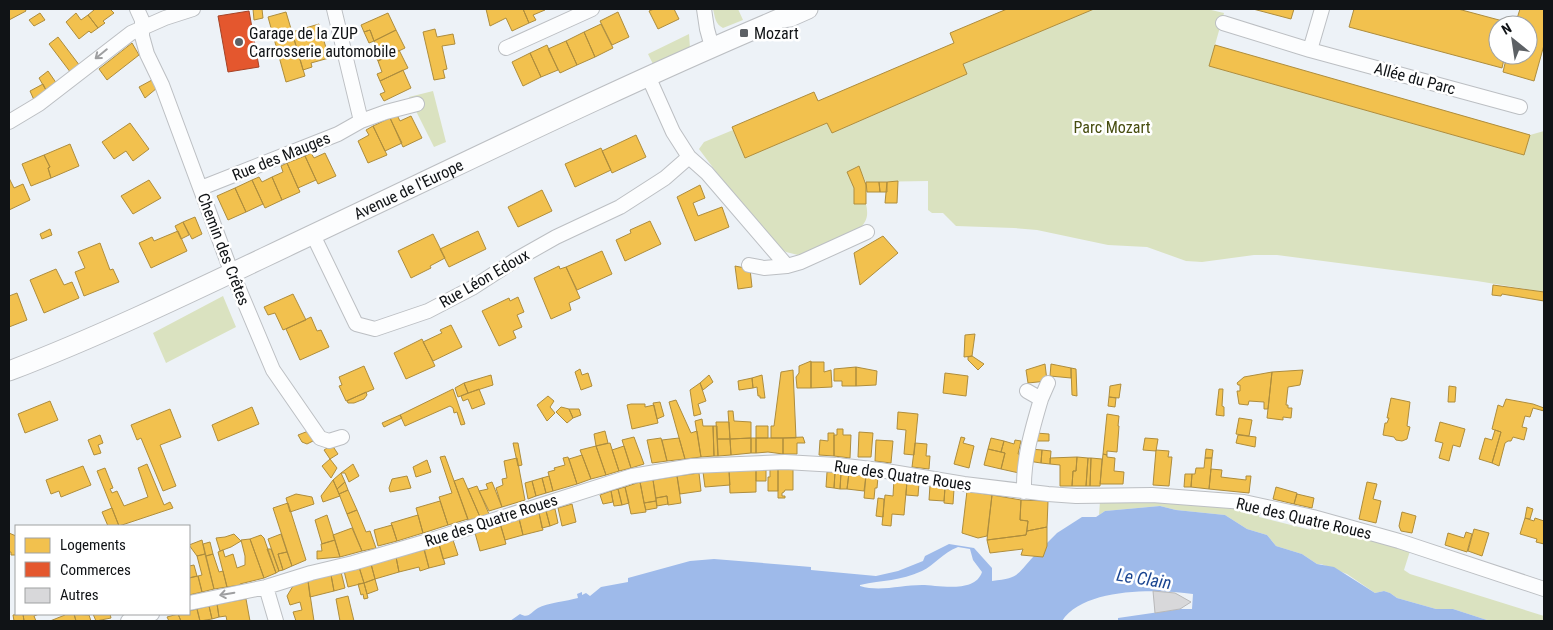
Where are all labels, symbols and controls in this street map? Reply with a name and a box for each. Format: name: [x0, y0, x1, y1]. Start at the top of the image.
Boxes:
north arrow: [1488, 15, 1538, 65]
text: N: [1499, 20, 1514, 38]
place label: Garage de la ZUP Carrosserie automobile: [249, 24, 396, 61]
place label: Mozart: [754, 24, 799, 43]
marker: Mozart: [738, 27, 750, 39]
marker: Garage de la ZUP Carrosserie automobile: [233, 36, 245, 48]
one-way arrow: [95, 49, 108, 60]
street label: Allée du Parc: [1372, 59, 1457, 98]
park label: Parc Mozart: [1074, 118, 1151, 137]
street label: Rue des Mauges: [229, 128, 333, 185]
street label: Avenue de l'Europe: [351, 155, 466, 224]
street label: Chemin des Crêtes: [193, 190, 254, 308]
street label: Rue Léon Edoux: [436, 245, 533, 312]
street label: Rue des Quatre Roues: [833, 456, 973, 495]
street label: Rue des Quatre Roues: [422, 490, 560, 551]
street label: Rue des Quatre Roues: [1234, 494, 1374, 543]
legend: [15, 525, 190, 615]
text: Logements: [60, 536, 126, 554]
text: Commerces: [60, 561, 131, 579]
water label: Le Clain: [1115, 564, 1173, 593]
text: Autres: [60, 586, 99, 604]
one-way arrow: [219, 590, 235, 600]

